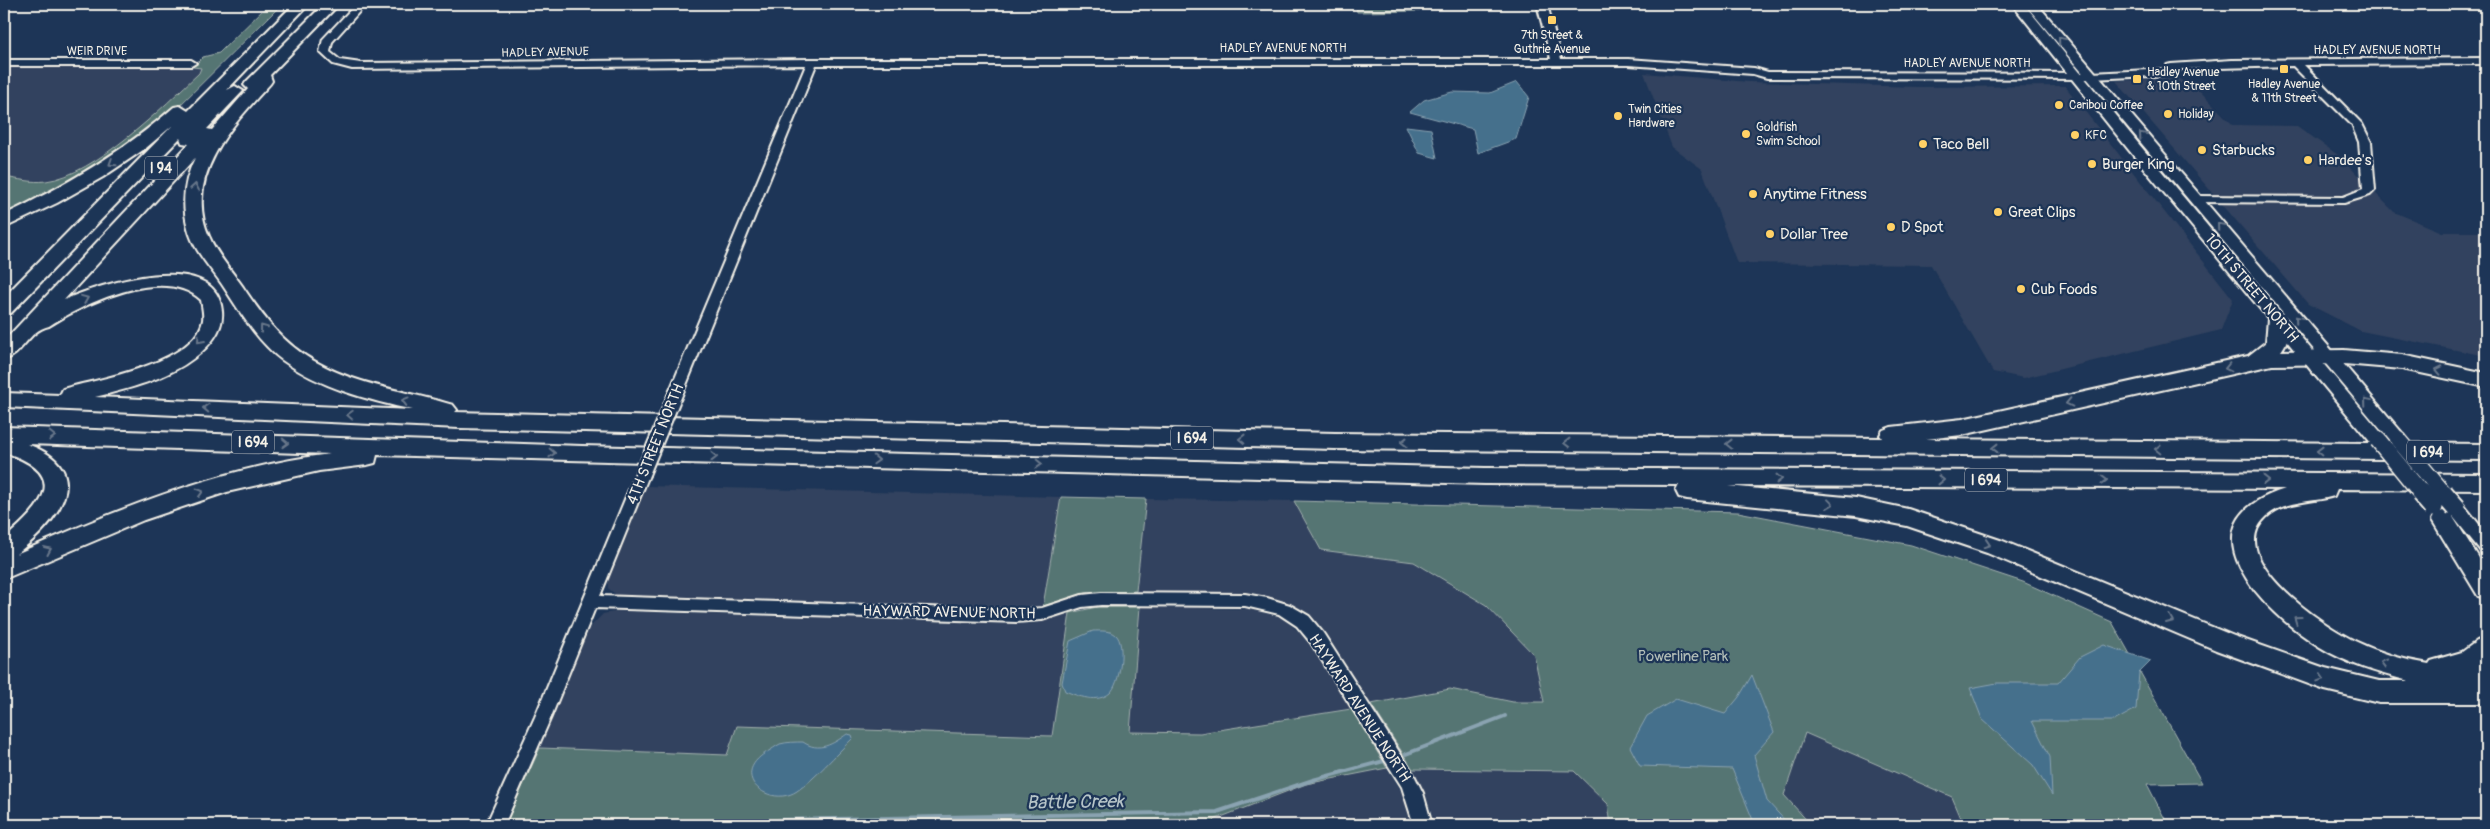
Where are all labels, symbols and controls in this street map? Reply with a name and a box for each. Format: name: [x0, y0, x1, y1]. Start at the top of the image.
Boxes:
marker: 7th Street & Guthrie Avenue: [1546, 14, 1558, 26]
place label: 7th Street & Guthrie Avenue: [1514, 28, 1590, 57]
one-way arrow: [2057, 36, 2066, 45]
street label: HADLEY AVENUE NORTH: [1219, 41, 1347, 56]
street label: HADLEY AVENUE NORTH: [2313, 43, 2441, 58]
street label: WEIR DRIVE: [67, 44, 127, 59]
street label: HADLEY AVENUE: [501, 44, 589, 61]
street label: HADLEY AVENUE NORTH: [1903, 56, 2031, 71]
marker: Hadley Avenue & 11th Street: [2278, 63, 2290, 75]
place label: Hadley Avenue & 10th Street: [2147, 65, 2220, 94]
marker: Hadley Avenue & 10th Street: [2131, 73, 2143, 85]
place label: Hadley Avenue & 11th Street: [2248, 77, 2320, 106]
place label: Caribou Coffee: [2069, 98, 2143, 113]
marker: Caribou Coffee: [2053, 99, 2065, 111]
place label: Twin Cities Hardware: [1628, 102, 1682, 131]
place label: Holiday: [2178, 107, 2214, 122]
marker: Holiday: [2162, 108, 2174, 120]
marker: Twin Cities Hardware: [1612, 110, 1624, 122]
place label: Goldfish Swim School: [1756, 120, 1821, 149]
marker: Goldfish Swim School: [1740, 128, 1752, 140]
place label: KFC: [2085, 128, 2107, 143]
marker: KFC: [2069, 129, 2081, 141]
one-way arrow: [2139, 132, 2148, 141]
place label: Taco Bell: [1933, 135, 1989, 154]
marker: Taco Bell: [1917, 138, 1929, 150]
place label: Starbucks: [2212, 141, 2275, 160]
marker: Starbucks: [2196, 144, 2208, 156]
place label: Hardee's: [2318, 151, 2372, 170]
marker: Hardee's: [2302, 154, 2314, 166]
place label: Burger King: [2102, 155, 2175, 174]
road number: I 94: [145, 156, 177, 180]
one-way arrow: [108, 157, 117, 167]
marker: Burger King: [2086, 158, 2098, 170]
one-way arrow: [190, 182, 200, 191]
place label: Anytime Fitness: [1763, 185, 1867, 204]
marker: Anytime Fitness: [1747, 188, 1759, 200]
place label: Great Clips: [2008, 203, 2076, 222]
marker: Great Clips: [1992, 206, 2004, 218]
place label: D Spot: [1901, 218, 1945, 237]
marker: D Spot: [1885, 221, 1897, 233]
one-way arrow: [2217, 223, 2225, 232]
place label: Dollar Tree: [1780, 225, 1849, 244]
marker: Dollar Tree: [1764, 228, 1776, 240]
street label: 10TH STREET NORTH: [2201, 230, 2303, 347]
place label: Cub Foods: [2031, 280, 2097, 299]
marker: Cub Foods: [2015, 283, 2027, 295]
one-way arrow: [80, 295, 89, 305]
one-way arrow: [2295, 316, 2304, 325]
one-way arrow: [261, 325, 269, 334]
one-way arrow: [197, 335, 206, 344]
one-way arrow: [2223, 362, 2232, 373]
one-way arrow: [2434, 365, 2443, 376]
street label: 4TH STREET NORTH: [623, 381, 688, 507]
one-way arrow: [401, 396, 410, 407]
one-way arrow: [2065, 397, 2073, 408]
one-way arrow: [2363, 398, 2372, 407]
one-way arrow: [202, 403, 210, 413]
one-way arrow: [346, 410, 354, 421]
road number: I 694: [1171, 426, 1213, 449]
one-way arrow: [49, 431, 57, 441]
road number: I 694: [232, 431, 274, 454]
one-way arrow: [1238, 434, 1246, 444]
one-way arrow: [1400, 437, 1408, 447]
one-way arrow: [282, 438, 289, 448]
one-way arrow: [1563, 438, 1570, 448]
one-way arrow: [1725, 439, 1733, 450]
road number: I 694: [2407, 441, 2449, 464]
one-way arrow: [1991, 443, 1999, 453]
one-way arrow: [2154, 443, 2162, 454]
one-way arrow: [2316, 446, 2324, 456]
one-way arrow: [548, 448, 556, 458]
one-way arrow: [710, 451, 718, 462]
one-way arrow: [873, 455, 881, 465]
one-way arrow: [1035, 459, 1043, 470]
road number: I 694: [1965, 468, 2007, 492]
one-way arrow: [1776, 474, 1783, 484]
one-way arrow: [1938, 475, 1946, 485]
one-way arrow: [2100, 475, 2108, 485]
one-way arrow: [2263, 475, 2271, 485]
one-way arrow: [195, 488, 204, 498]
one-way arrow: [1827, 498, 1835, 509]
one-way arrow: [1982, 538, 1991, 548]
one-way arrow: [43, 546, 52, 556]
street label: HAYWARD AVENUE NORTH: [862, 601, 1036, 624]
one-way arrow: [2165, 614, 2173, 624]
one-way arrow: [2293, 616, 2303, 625]
street label: HAYWARD AVENUE NORTH: [1304, 631, 1415, 786]
park label: Powerline Park: [1638, 647, 1729, 666]
one-way arrow: [2380, 658, 2388, 668]
one-way arrow: [2317, 672, 2325, 682]
water label: Battle Creek: [1026, 789, 1126, 815]

